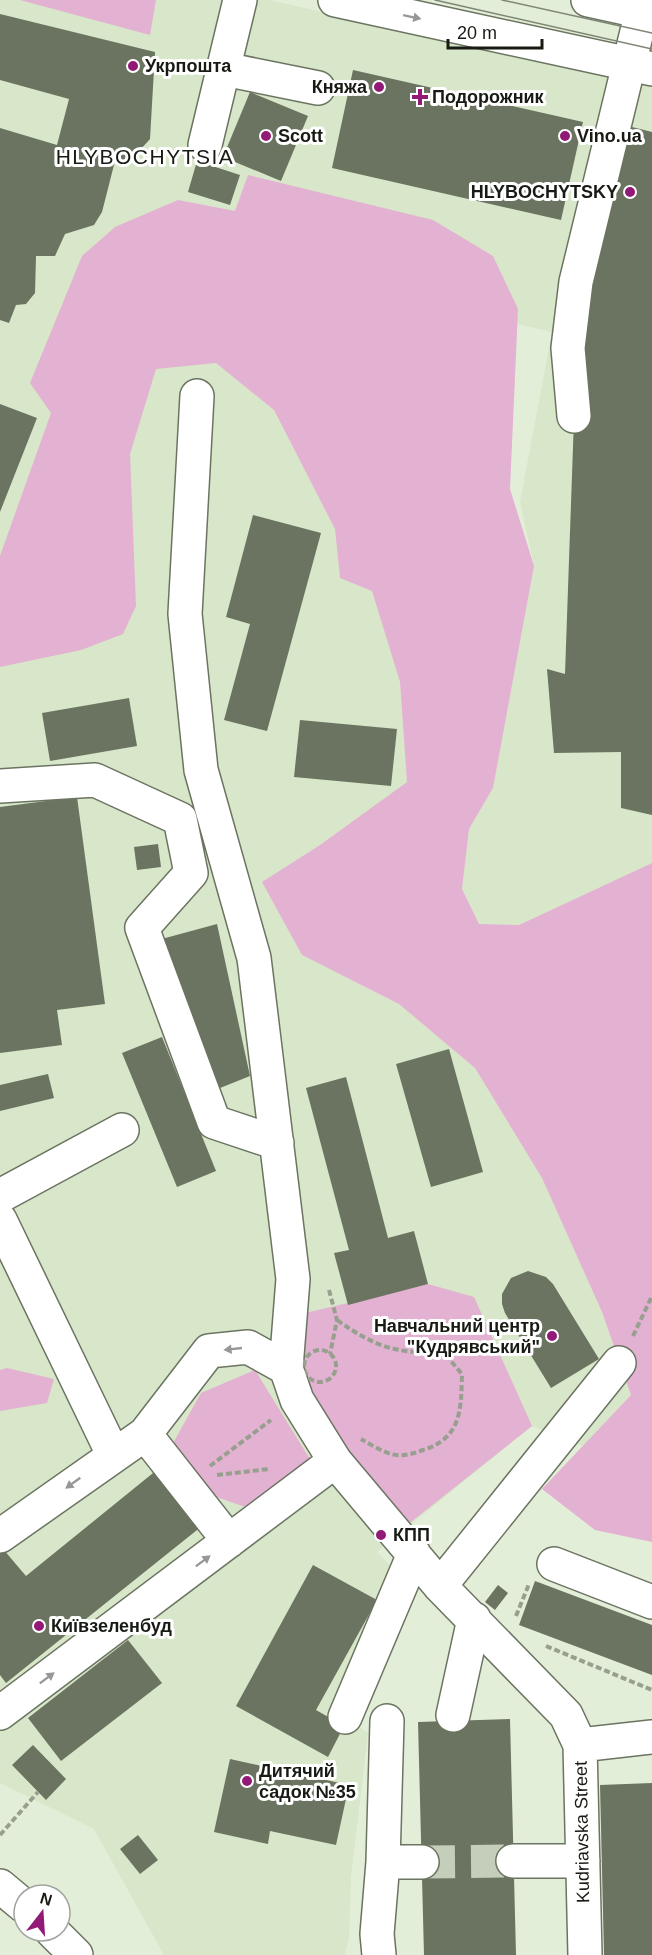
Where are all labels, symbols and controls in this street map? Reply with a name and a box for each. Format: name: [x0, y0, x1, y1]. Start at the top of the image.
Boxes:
scale bar: [448, 12, 542, 50]
one-way arrow: [403, 13, 422, 22]
text: 20 m: [457, 23, 497, 43]
place label: Укрпошта: [145, 56, 232, 76]
marker: Укрпошта: [126, 59, 140, 73]
place label: Княжа: [312, 77, 368, 97]
marker: Княжа: [372, 80, 386, 94]
place label: Подорожник: [432, 87, 545, 107]
marker: Подорожник: [413, 90, 427, 104]
place label: Scott: [278, 126, 323, 146]
place label: Vino.ua: [577, 126, 643, 146]
marker: Scott: [259, 129, 273, 143]
marker: Vino.ua: [558, 129, 572, 143]
district label: HLYBOCHYTSIA: [56, 145, 234, 168]
place label: HLYBOCHYTSKY: [471, 182, 618, 202]
marker: HLYBOCHYTSKY: [623, 185, 637, 199]
place label: Навчальний центр "Кудрявський": [374, 1316, 540, 1357]
marker: Навчальний центр "Кудрявський": [545, 1329, 559, 1343]
one-way arrow: [224, 1344, 243, 1353]
one-way arrow: [65, 1477, 81, 1488]
place label: КПП: [393, 1525, 430, 1545]
marker: КПП: [374, 1528, 388, 1542]
one-way arrow: [194, 1555, 210, 1567]
place label: Київзеленбуд: [51, 1616, 172, 1636]
marker: Київзеленбуд: [32, 1619, 46, 1633]
one-way arrow: [38, 1672, 54, 1684]
place label: Дитячий садок №35: [259, 1761, 356, 1802]
street label: Kudriavska Street: [571, 1761, 593, 1903]
marker: Дитячий садок №35: [240, 1774, 254, 1788]
north arrow: [12, 1883, 72, 1943]
text: N: [38, 1889, 54, 1909]

